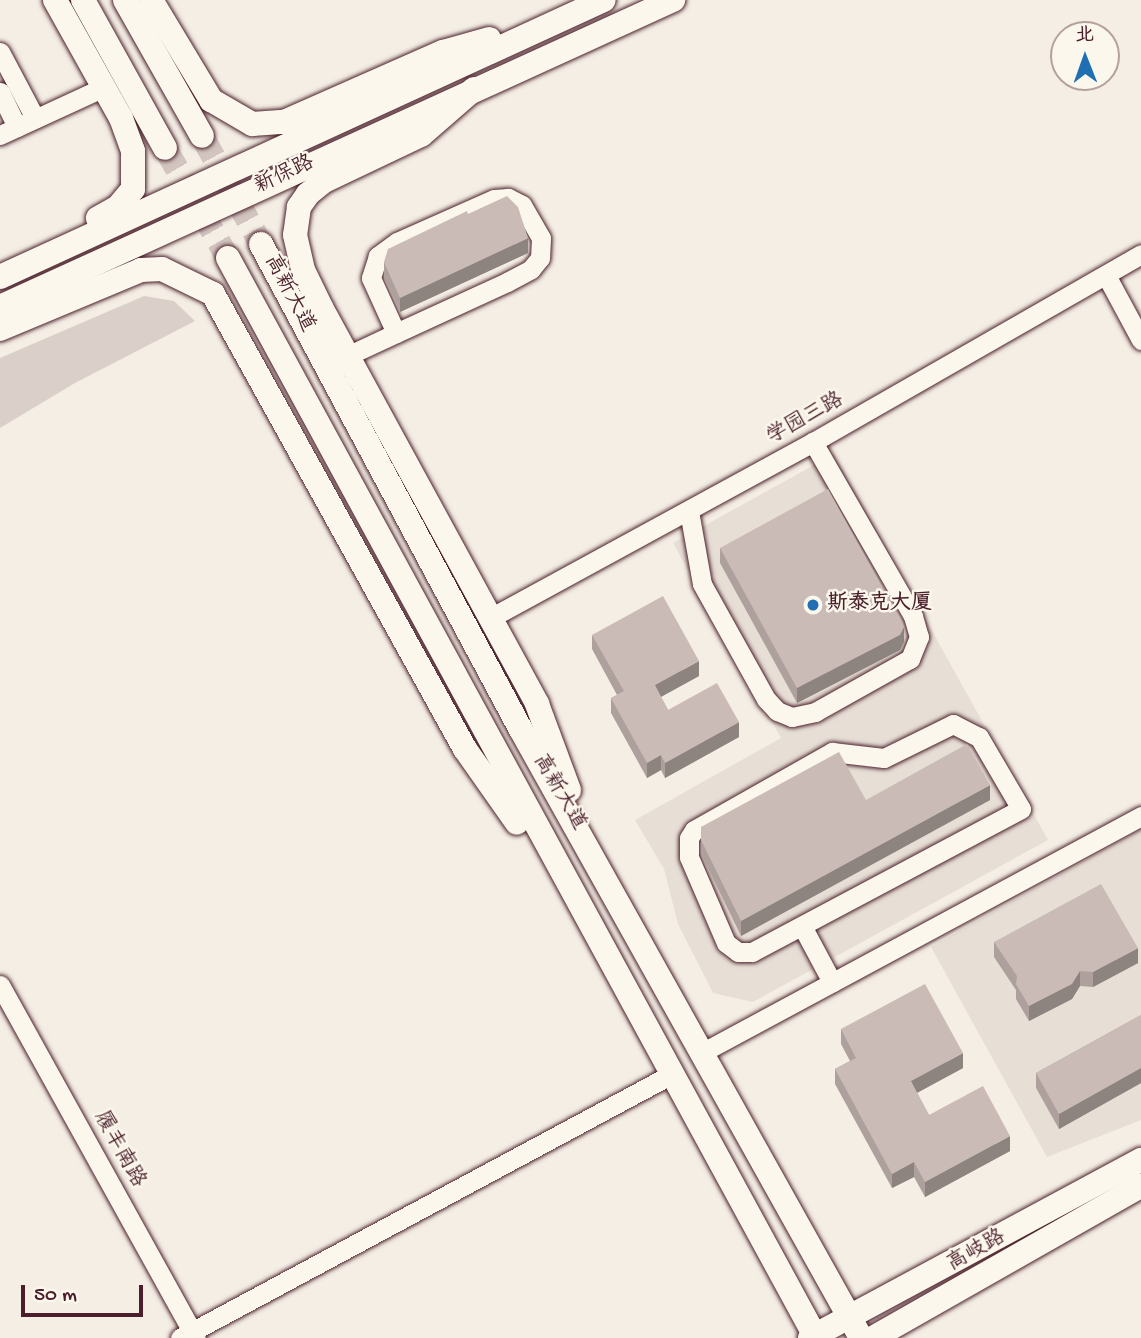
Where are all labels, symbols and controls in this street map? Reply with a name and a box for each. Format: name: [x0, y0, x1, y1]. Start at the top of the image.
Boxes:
north arrow: [1050, 21, 1120, 91]
text: 北: [1075, 25, 1094, 48]
street label: 新保路: [251, 151, 319, 201]
street label: 高新大道: [257, 251, 319, 337]
street label: 学园三路: [763, 389, 849, 451]
place label: 斯泰克大厦: [827, 592, 932, 618]
marker: 斯泰克大厦: [805, 597, 821, 613]
street label: 高新大道: [526, 750, 590, 836]
street label: 履丰南路: [87, 1107, 149, 1193]
street label: 高岐路: [943, 1226, 1011, 1278]
scale bar: [24, 1272, 147, 1316]
text: 50 m: [34, 1284, 77, 1309]

